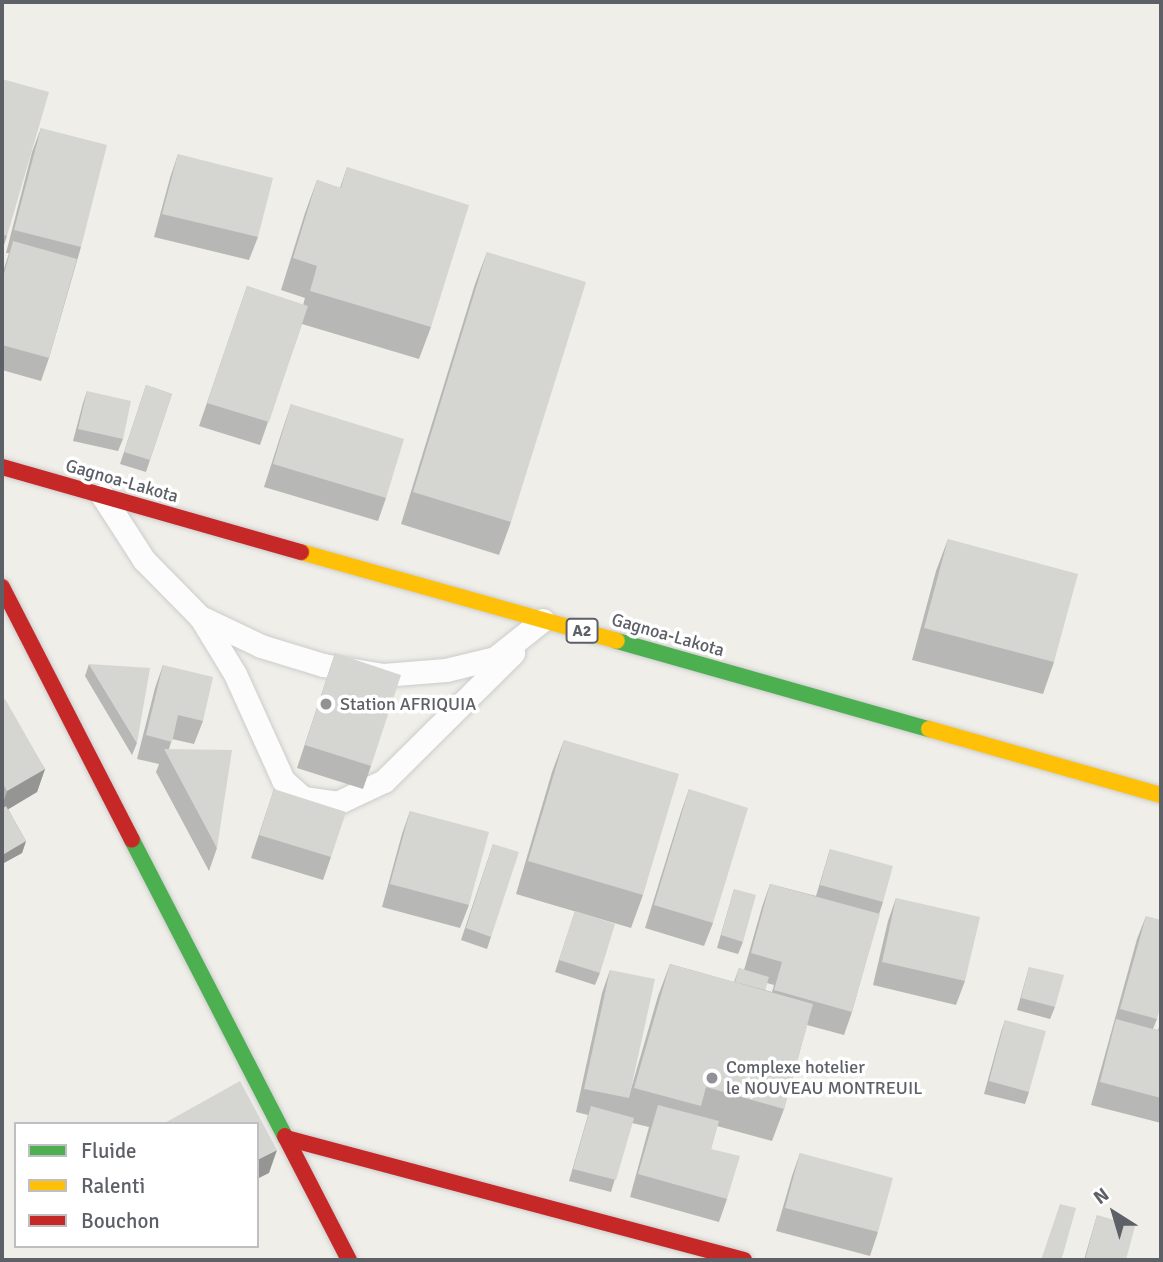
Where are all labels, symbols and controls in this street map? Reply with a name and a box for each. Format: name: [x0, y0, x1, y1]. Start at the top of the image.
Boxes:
street label: Gagnoa-Lakota: [63, 455, 181, 507]
street label: Gagnoa-Lakota: [609, 609, 727, 661]
road number: A2: [564, 618, 600, 644]
place label: Station AFRIQUIA: [340, 693, 476, 715]
marker: Station AFRIQUIA: [318, 696, 334, 712]
place label: Complexe hotelier le NOUVEAU MONTREUIL: [726, 1057, 922, 1100]
marker: Complexe hotelier le NOUVEAU MONTREUIL: [704, 1070, 720, 1086]
legend: [14, 1122, 259, 1248]
text: Fluide: [81, 1138, 137, 1164]
text: Ralenti: [81, 1173, 145, 1199]
north arrow: [1079, 1178, 1149, 1248]
text: N: [1089, 1183, 1114, 1210]
text: Bouchon: [81, 1208, 160, 1234]

